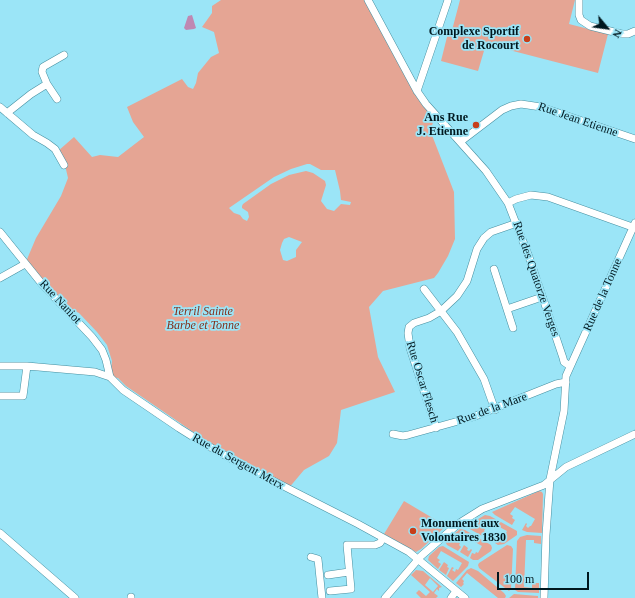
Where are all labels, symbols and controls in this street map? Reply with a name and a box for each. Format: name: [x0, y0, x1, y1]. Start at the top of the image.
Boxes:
north arrow: [587, 8, 627, 48]
place label: Complexe Sportif de Rocourt: [429, 25, 519, 53]
text: N: [610, 27, 625, 40]
marker: Complexe Sportif de Rocourt: [522, 34, 532, 44]
street label: Rue Jean Etienne: [536, 100, 620, 140]
place label: Ans Rue J. Etienne: [417, 111, 468, 139]
marker: Ans Rue J. Etienne: [471, 120, 481, 130]
street label: Rue des Quatorze Verges: [510, 220, 562, 338]
street label: Rue de la Tonne: [581, 256, 625, 334]
street label: Rue Naniot: [36, 277, 84, 327]
park label: Terril Sainte Barbe et Tonne: [167, 305, 239, 333]
street label: Rue Oscar Flesch: [403, 339, 441, 425]
street label: Rue de la Mare: [455, 390, 529, 428]
street label: Rue du Sergent Merx: [190, 431, 286, 493]
place label: Monument aux Volontaires 1830: [421, 517, 506, 545]
marker: Monument aux Volontaires 1830: [408, 526, 418, 536]
scale bar: [499, 564, 591, 590]
text: 100 m: [504, 572, 534, 586]

